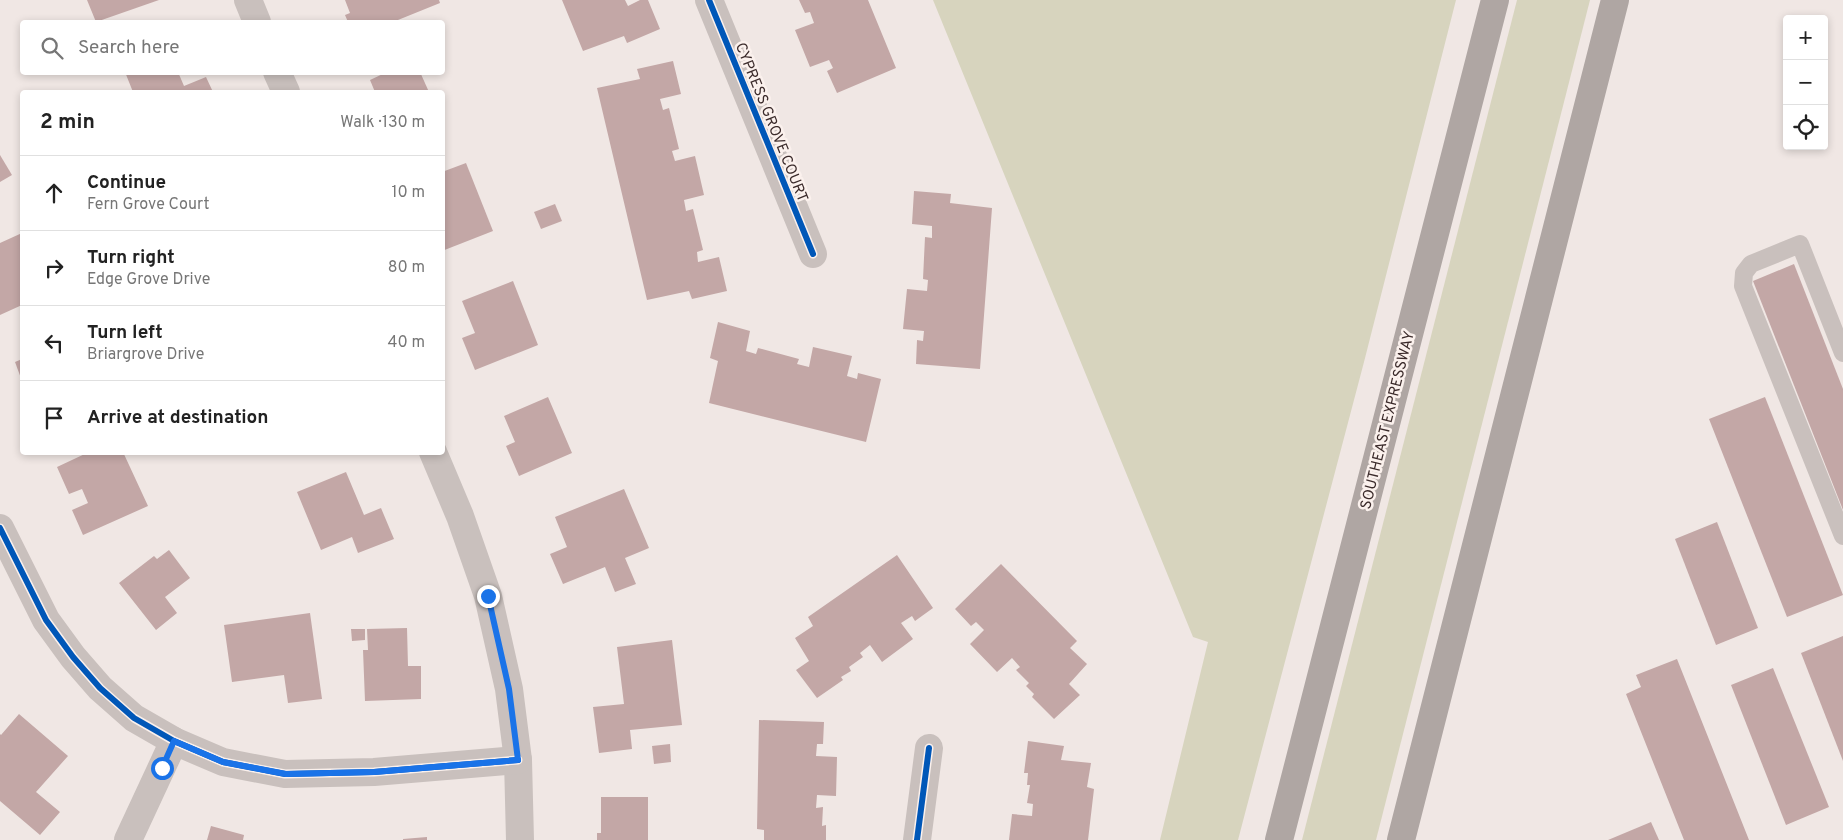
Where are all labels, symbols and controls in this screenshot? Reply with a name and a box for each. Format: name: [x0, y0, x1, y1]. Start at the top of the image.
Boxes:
map controls: [1783, 15, 1828, 150]
button: +: [1783, 15, 1828, 60]
search box: [20, 20, 445, 75]
icon: search: [38, 34, 66, 62]
text: Search here: [78, 36, 180, 60]
street label: CYPRESS GROVE COURT: [730, 40, 811, 205]
button: −: [1783, 60, 1828, 105]
button: locate: [1783, 105, 1828, 150]
text: 2 min: [40, 109, 95, 136]
text: Walk · 130 m: [340, 113, 425, 133]
text: Continue: [87, 171, 166, 195]
icon: ahead: [40, 179, 68, 207]
text: 10 m: [391, 183, 425, 203]
text: Fern Grove Court: [87, 195, 210, 215]
text: Turn right: [87, 246, 175, 270]
icon: right: [40, 254, 68, 282]
text: 80 m: [388, 258, 425, 278]
text: Edge Grove Drive: [87, 270, 210, 290]
text: Turn left: [87, 321, 163, 345]
icon: left: [40, 329, 68, 357]
street label: SOUTHEAST EXPRESSWAY: [1357, 329, 1420, 511]
text: 40 m: [387, 333, 425, 353]
text: Briargrove Drive: [87, 345, 204, 365]
icon: arrive: [40, 404, 68, 432]
text: Arrive at destination: [87, 406, 268, 430]
route end: [477, 585, 500, 608]
route start: [151, 757, 174, 780]

